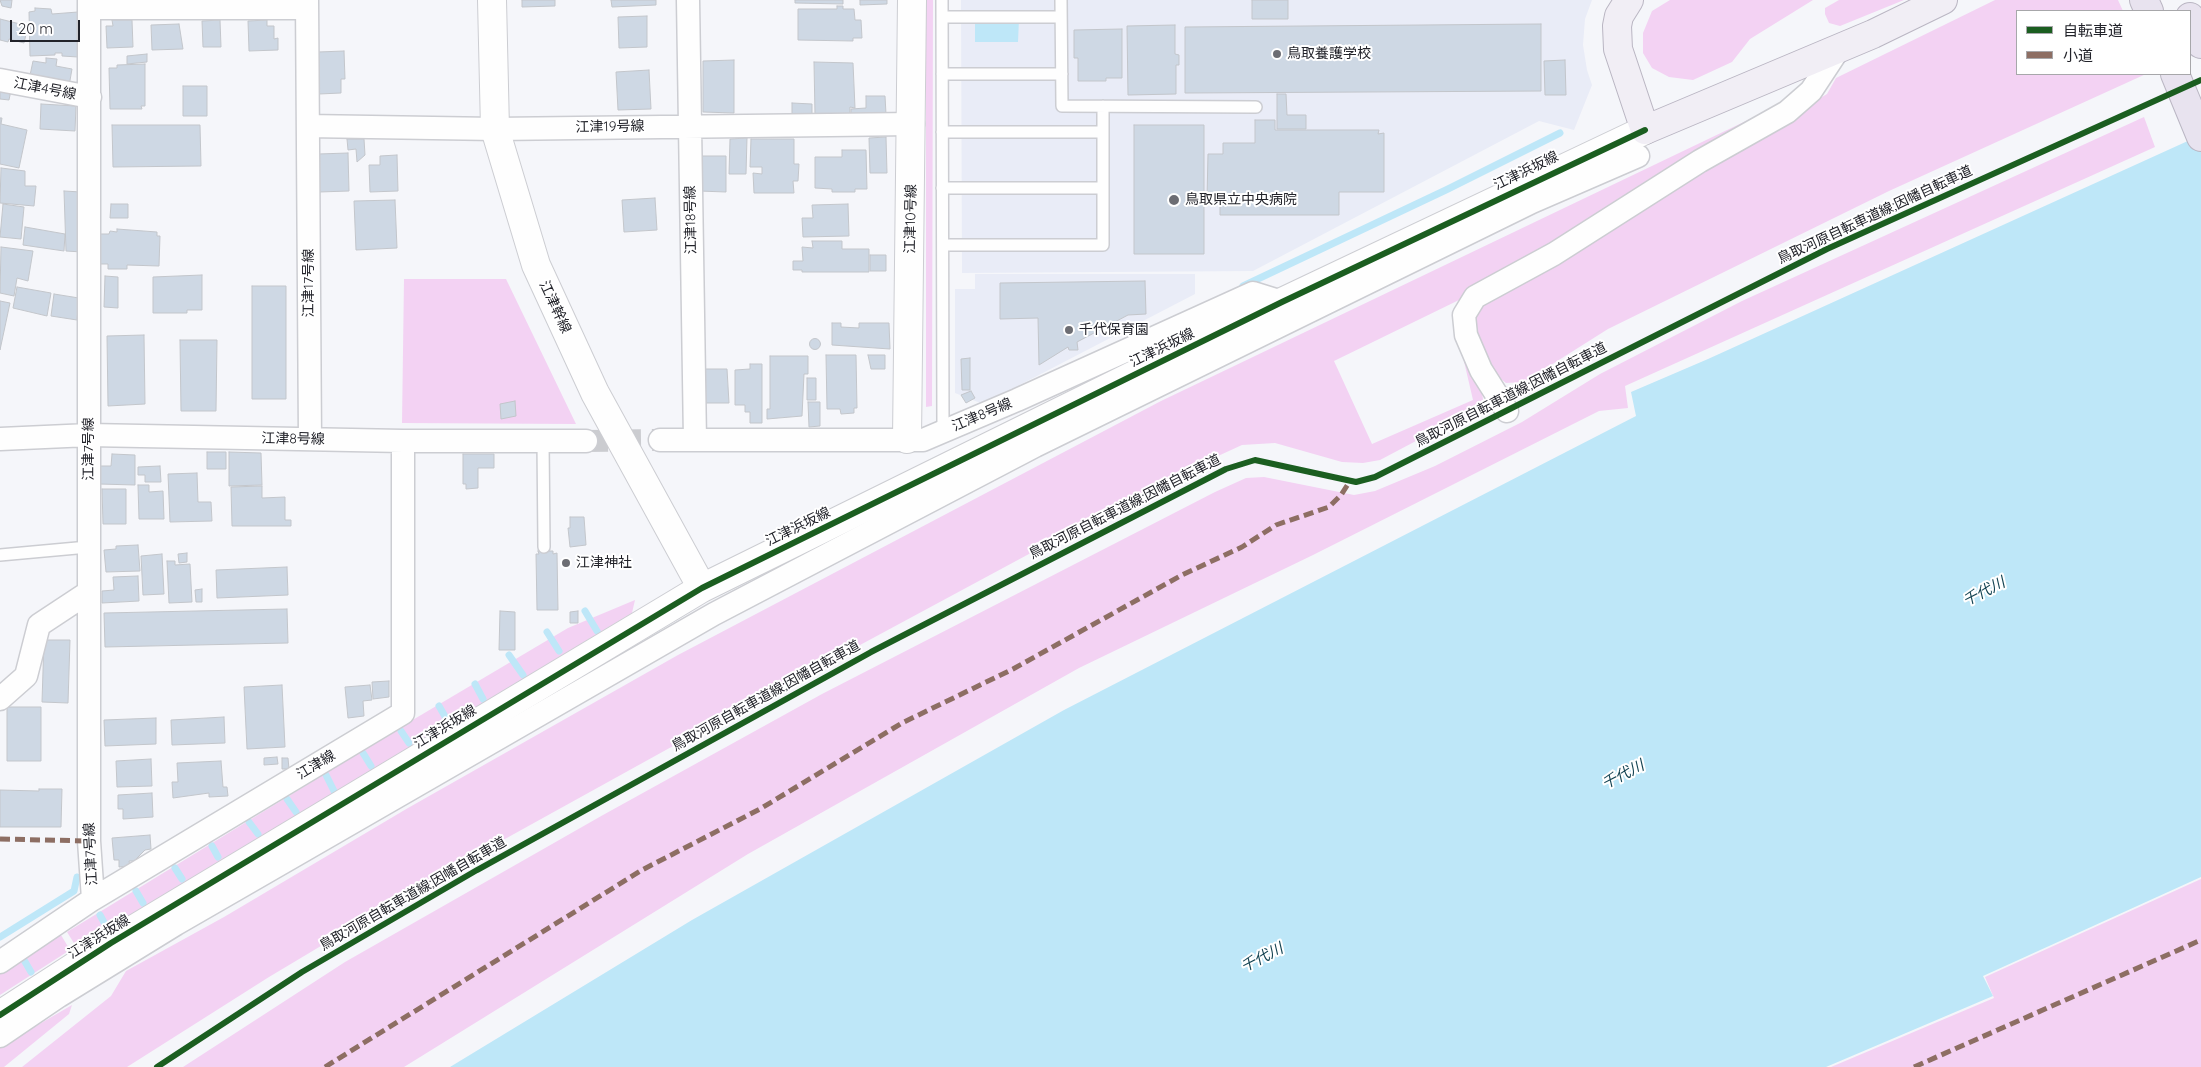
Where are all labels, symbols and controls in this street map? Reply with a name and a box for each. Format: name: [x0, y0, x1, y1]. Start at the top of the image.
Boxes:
scale bar: [12, 10, 82, 42]
legend: [2016, 10, 2191, 75]
text: 20 m: [18, 19, 53, 38]
text: 自転車道: [2063, 21, 2123, 40]
place label: 鳥取養護学校: [1287, 46, 1371, 62]
text: 小道: [2063, 46, 2093, 65]
marker: 鳥取養護学校: [1271, 48, 1283, 60]
street label: 江津4号線: [12, 75, 78, 103]
street label: 江津19号線: [575, 118, 645, 136]
street label: 江津浜坂線: [1491, 148, 1561, 194]
street label: 鳥取河原自転車道線;因幡自転車道: [1775, 162, 1975, 268]
street label: 江津10号線: [902, 184, 920, 254]
street label: 江津18号線: [682, 185, 700, 255]
place label: 鳥取県立中央病院: [1185, 192, 1297, 208]
marker: 鳥取県立中央病院: [1167, 193, 1181, 207]
street label: 江津17号線: [301, 249, 317, 317]
street label: 江津幹線: [536, 278, 574, 336]
place label: 千代保育園: [1079, 322, 1149, 338]
marker: 千代保育園: [1063, 324, 1075, 336]
street label: 江津浜坂線: [1127, 325, 1197, 371]
street label: 鳥取河原自転車道線;因幡自転車道: [1412, 339, 1610, 451]
street label: 江津8号線: [949, 395, 1015, 435]
street label: 江津7号線: [81, 417, 97, 481]
street label: 江津8号線: [261, 430, 325, 448]
street label: 鳥取河原自転車道線;因幡自転車道: [1026, 451, 1224, 563]
street label: 江津浜坂線: [763, 504, 833, 550]
place label: 江津神社: [576, 555, 632, 571]
marker: 江津神社: [560, 557, 572, 569]
water label: 千代川: [1960, 574, 2008, 610]
street label: 鳥取河原自転車道線;因幡自転車道: [669, 637, 863, 755]
street label: 江津浜坂線: [411, 702, 479, 752]
street label: 江津線: [294, 747, 338, 783]
water label: 千代川: [1599, 757, 1647, 793]
street label: 江津7号線: [81, 822, 101, 886]
street label: 鳥取河原自転車道線;因幡自転車道: [317, 834, 509, 954]
street label: 江津浜坂線: [65, 911, 133, 963]
water label: 千代川: [1238, 940, 1286, 976]

